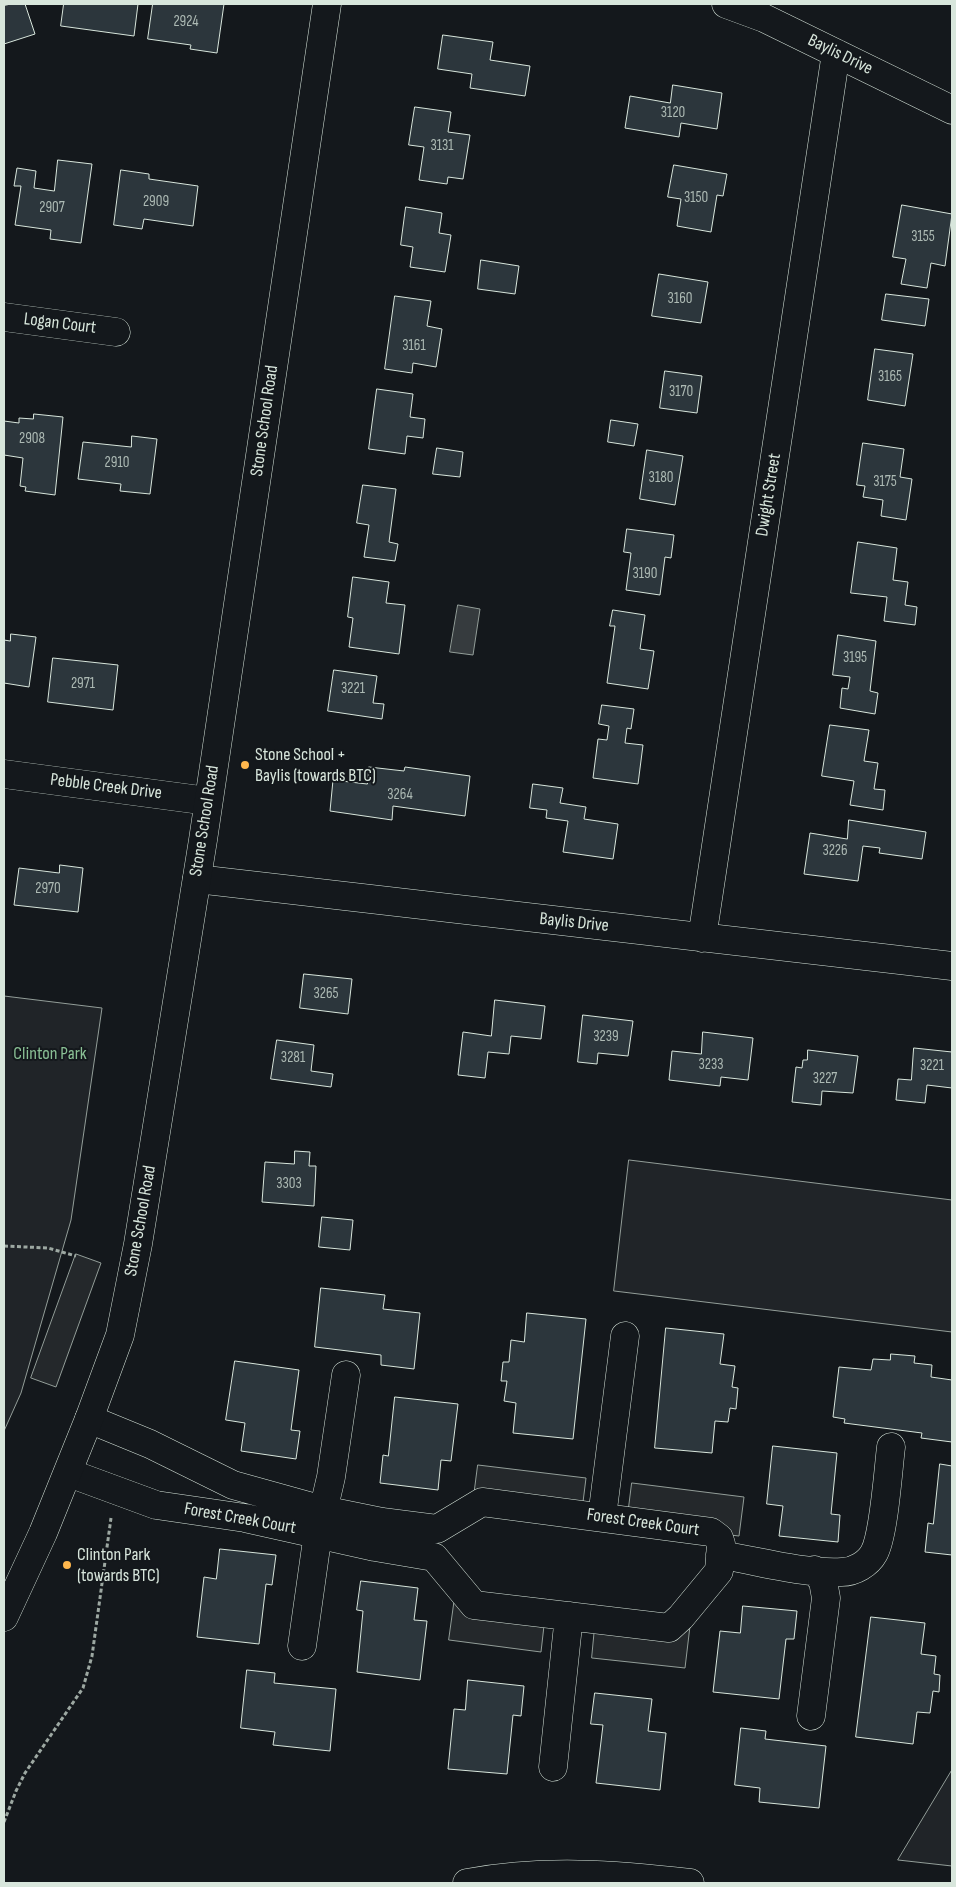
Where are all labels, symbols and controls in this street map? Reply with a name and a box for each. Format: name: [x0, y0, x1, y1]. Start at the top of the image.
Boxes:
house number: 2924: [173, 13, 199, 31]
street label: Baylis Drive: [804, 30, 876, 80]
house number: 3120: [661, 104, 685, 122]
house number: 3131: [430, 137, 454, 155]
house number: 3150: [684, 189, 708, 207]
house number: 2909: [143, 193, 169, 211]
house number: 2907: [39, 199, 65, 217]
house number: 3155: [911, 228, 935, 246]
house number: 3160: [668, 290, 692, 308]
street label: Logan Court: [23, 309, 97, 339]
house number: 3161: [402, 337, 426, 355]
street label: Stone School Road: [247, 364, 283, 478]
house number: 3165: [878, 368, 902, 386]
house number: 3170: [669, 383, 693, 401]
house number: 2908: [19, 430, 45, 448]
street label: Dwight Street: [752, 452, 786, 538]
house number: 2910: [105, 454, 129, 472]
house number: 3180: [649, 469, 673, 487]
house number: 3175: [873, 473, 897, 491]
house number: 3190: [633, 565, 657, 583]
house number: 3195: [843, 649, 867, 667]
house number: 2971: [71, 675, 95, 693]
house number: 3221: [341, 680, 365, 698]
place label: Stone School + Baylis (towards BTC): [255, 744, 376, 786]
marker: Stone School + Baylis (towards BTC): [239, 759, 251, 771]
street label: Stone School Road: [186, 764, 224, 878]
street label: Pebble Creek Drive: [49, 769, 163, 805]
house number: 3264: [387, 786, 413, 804]
house number: 3226: [822, 842, 848, 860]
house number: 2970: [35, 880, 61, 898]
street label: Baylis Drive: [538, 909, 610, 937]
house number: 3265: [313, 985, 339, 1003]
house number: 3239: [593, 1028, 619, 1046]
park label: Clinton Park: [13, 1043, 87, 1065]
house number: 3281: [281, 1049, 305, 1067]
house number: 3233: [698, 1056, 724, 1074]
house number: 3221: [920, 1057, 944, 1075]
house number: 3227: [813, 1070, 837, 1088]
street label: Stone School Road: [121, 1164, 161, 1278]
house number: 3303: [276, 1175, 302, 1193]
street label: Forest Creek Court: [182, 1499, 298, 1539]
street label: Forest Creek Court: [585, 1504, 701, 1542]
place label: Clinton Park (towards BTC): [77, 1544, 160, 1586]
marker: Clinton Park (towards BTC): [61, 1559, 73, 1571]

